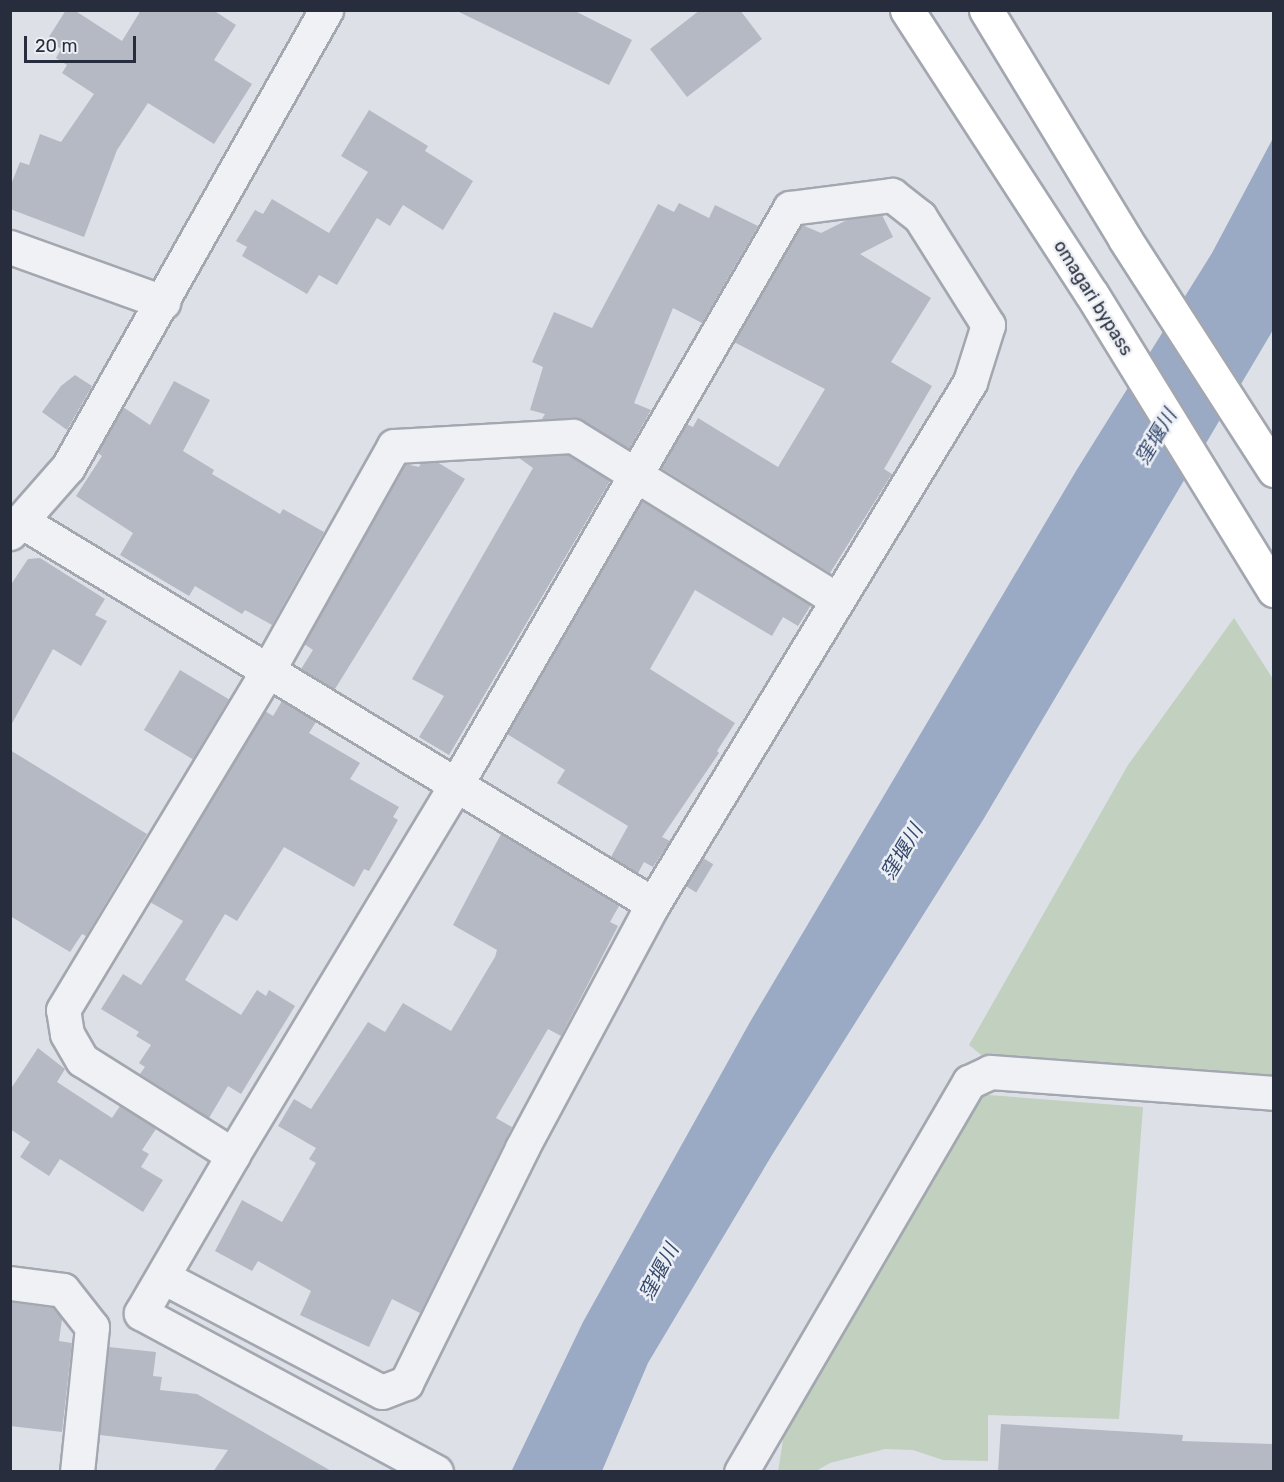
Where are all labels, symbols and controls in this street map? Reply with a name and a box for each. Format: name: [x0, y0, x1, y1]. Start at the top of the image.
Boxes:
scale bar: [27, 24, 140, 62]
text: 20 m: [35, 35, 77, 57]
street label: omagari bypass: [1049, 236, 1137, 360]
water label: 窪堰川: [1130, 405, 1182, 469]
water label: 窪堰川: [876, 820, 928, 884]
water label: 窪堰川: [634, 1240, 684, 1304]

